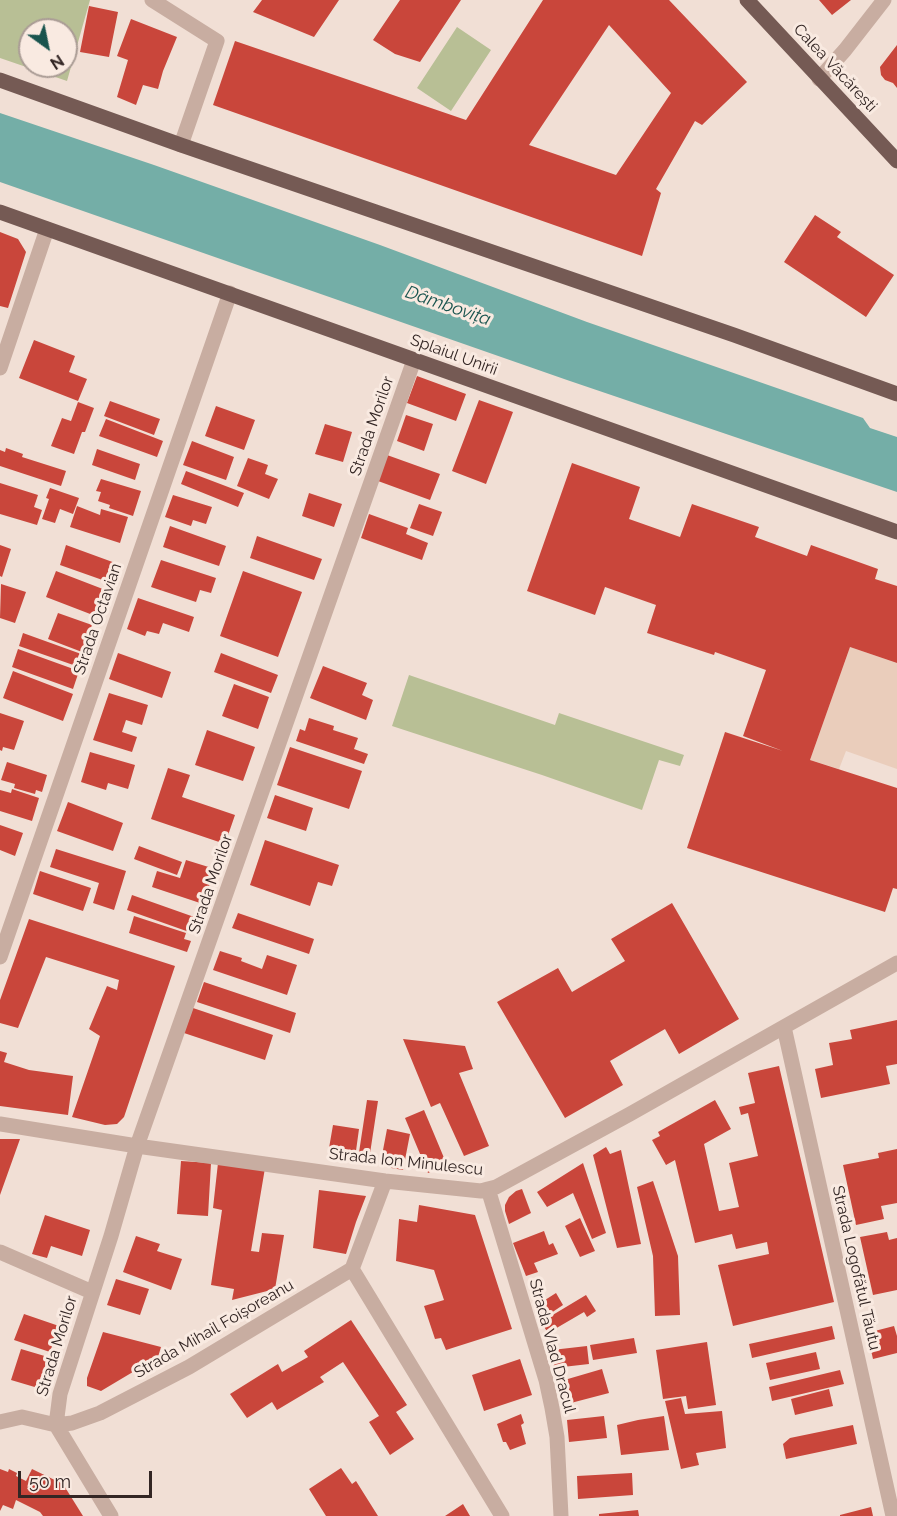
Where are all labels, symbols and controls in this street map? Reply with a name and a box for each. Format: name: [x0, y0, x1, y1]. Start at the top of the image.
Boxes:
north arrow: [18, 18, 78, 78]
street label: Calea Văcărești: [789, 20, 881, 116]
text: N: [47, 51, 67, 73]
water label: Dâmbovița: [403, 281, 493, 331]
street label: Splaiul Unirii: [408, 330, 500, 380]
street label: Strada Morilor: [346, 374, 398, 478]
street label: Strada Octavian: [70, 561, 126, 677]
street label: Strada Morilor: [185, 832, 237, 936]
street label: Strada Ion Minulescu: [328, 1144, 484, 1180]
street label: Strada Logofătul Tăutu: [828, 1184, 884, 1352]
street label: Strada Mihail Foișoreanu: [131, 1275, 297, 1383]
street label: Strada Vlad Dracul: [525, 1277, 579, 1415]
street label: Strada Morilor: [33, 1293, 81, 1399]
scale bar: [21, 1459, 154, 1497]
text: 50 m: [29, 1471, 71, 1492]

